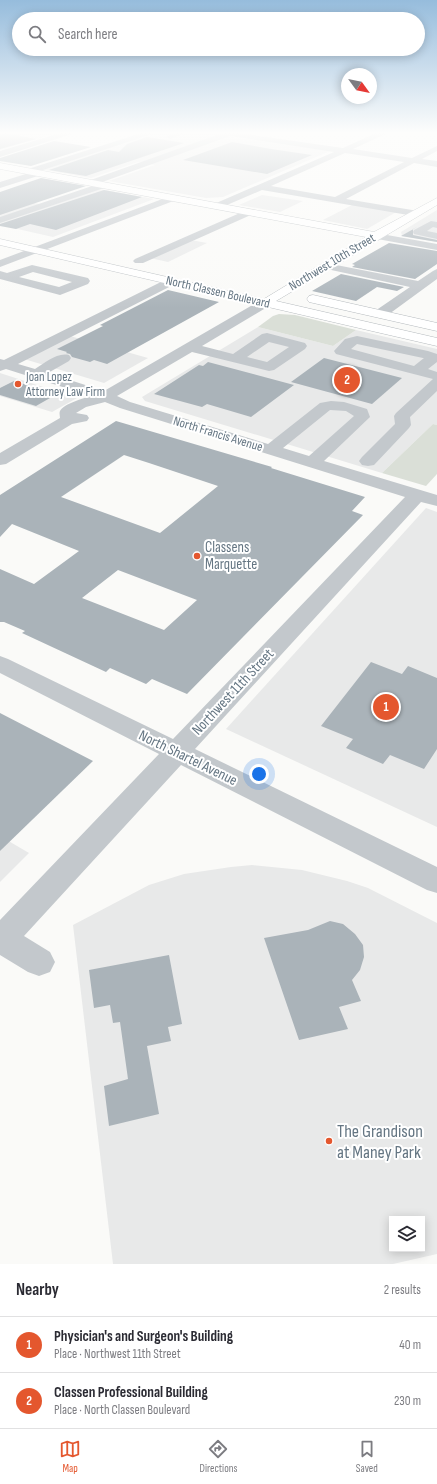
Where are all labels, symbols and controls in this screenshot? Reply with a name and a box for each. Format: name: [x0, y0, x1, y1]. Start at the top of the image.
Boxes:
search box: [12, 12, 425, 56]
icon: search: [26, 23, 48, 45]
text: Search here: [58, 25, 118, 44]
north arrow: [341, 68, 377, 104]
street label: Northwest 10th Street: [286, 230, 378, 294]
street label: North Classen Boulevard: [164, 272, 272, 312]
pin: 2: [334, 365, 360, 395]
place label: Joan Lopez Attorney Law Firm: [25, 369, 105, 400]
marker: Joan Lopez Attorney Law Firm: [13, 379, 23, 389]
street label: North Francis Avenue: [171, 413, 265, 455]
place label: Classens Marquette: [205, 538, 257, 574]
marker: Classens Marquette: [192, 551, 202, 561]
street label: Northwest 11th Street: [188, 644, 278, 739]
pin: 1: [373, 692, 399, 722]
street label: North Shartel Avenue: [136, 726, 240, 790]
your location: [249, 764, 269, 784]
place label: The Grandison at Maney Park: [337, 1121, 423, 1163]
marker: The Grandison at Maney Park: [324, 1136, 334, 1146]
map controls: [389, 1216, 425, 1252]
button: layers: [389, 1216, 425, 1252]
text: Nearby: [16, 1280, 59, 1300]
text: 2 results: [384, 1282, 421, 1298]
text: Physician's and Surgeon's Building: [54, 1327, 233, 1346]
text: 1: [26, 1337, 32, 1353]
text: 40 m: [399, 1337, 421, 1353]
text: Place · Northwest 11th Street: [54, 1346, 181, 1362]
text: Classen Professional Building: [54, 1383, 208, 1402]
text: 2: [26, 1393, 32, 1409]
text: 230 m: [394, 1393, 421, 1409]
text: Place · North Classen Boulevard: [54, 1402, 190, 1418]
tab: Map: [59, 1438, 81, 1475]
tab: Directions: [200, 1438, 237, 1475]
tab: Saved: [356, 1438, 378, 1475]

